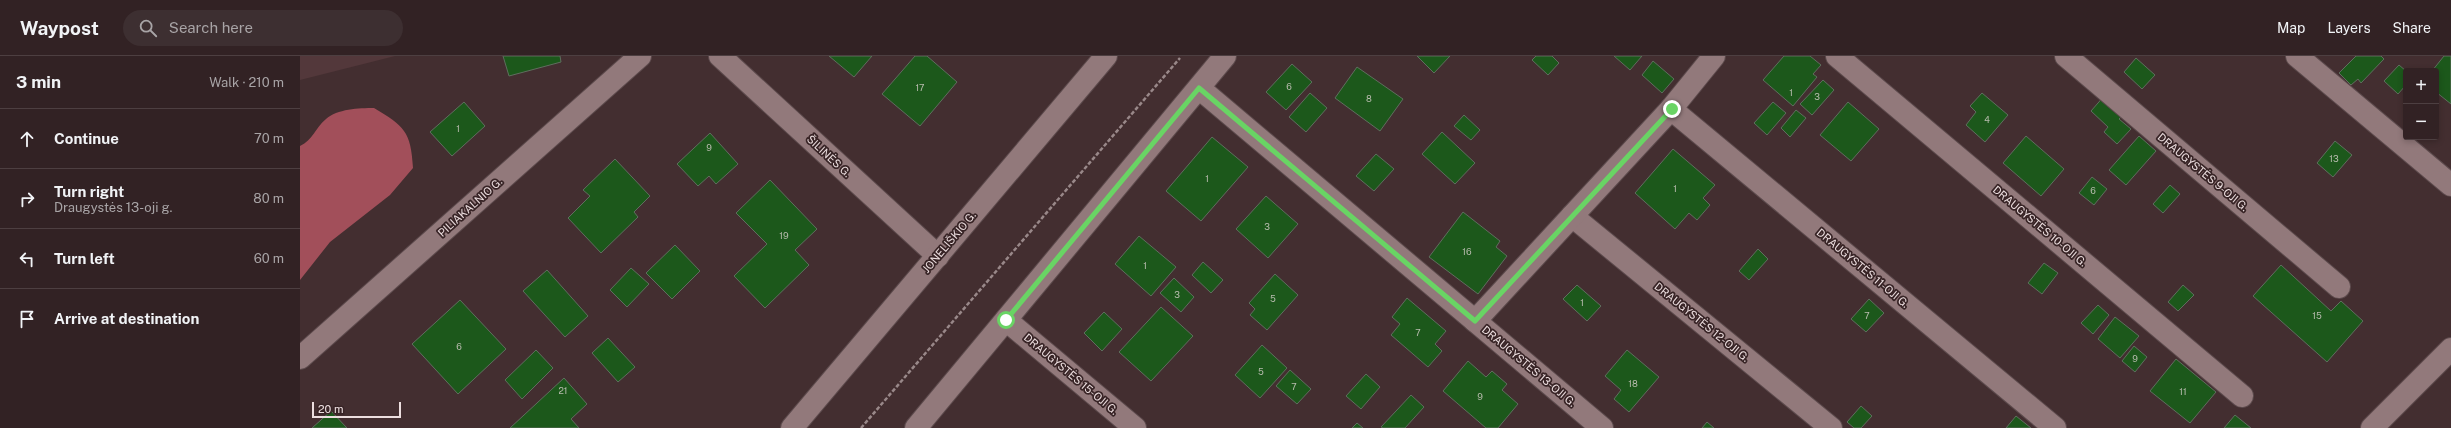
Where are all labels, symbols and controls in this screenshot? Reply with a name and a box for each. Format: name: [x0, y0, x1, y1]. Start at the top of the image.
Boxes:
search box: [123, 10, 403, 46]
text: Waypost: [20, 17, 99, 39]
icon: search: [137, 17, 159, 39]
text: Search here: [169, 19, 253, 36]
text: Map: [2277, 20, 2305, 36]
text: Layers: [2327, 20, 2371, 36]
text: Share: [2393, 20, 2431, 36]
map controls: [2403, 68, 2439, 140]
button: +: [2403, 68, 2439, 104]
text: 3 min: [16, 72, 61, 92]
text: Walk · 210 m: [209, 75, 284, 90]
house number: 6: [1286, 81, 1292, 92]
house number: 17: [915, 82, 925, 93]
house number: 1: [1789, 87, 1793, 98]
house number: 3: [1814, 91, 1820, 102]
house number: 8: [1366, 93, 1372, 104]
route end: [1663, 100, 1681, 118]
button: −: [2403, 104, 2439, 140]
house number: 4: [1984, 114, 1990, 125]
house number: 1: [456, 123, 460, 134]
icon: ahead: [16, 128, 38, 150]
text: Continue: [54, 130, 119, 147]
street label: DRAUGYSTĖS 9-OJI G.: [2155, 130, 2251, 213]
text: 70 m: [254, 131, 284, 146]
street label: ŠILINĖS G.: [805, 132, 854, 179]
house number: 9: [706, 142, 712, 153]
house number: 13: [2329, 153, 2339, 164]
house number: 1: [1205, 173, 1209, 184]
street label: PILIAKALNIO G.: [436, 175, 504, 239]
text: Turn right: [54, 183, 124, 200]
house number: 1: [1673, 183, 1677, 194]
street label: DRAUGYSTĖS 10-OJI G.: [1991, 183, 2090, 269]
house number: 6: [2090, 185, 2096, 196]
icon: right: [16, 188, 38, 210]
text: 80 m: [253, 191, 284, 206]
text: Draugystės 13-oji g.: [54, 200, 173, 215]
street label: JONELIŠKIO G.: [919, 208, 978, 275]
house number: 3: [1264, 221, 1270, 232]
street label: DRAUGYSTĖS 11-OJI G.: [1815, 225, 1912, 310]
house number: 19: [779, 230, 789, 241]
house number: 16: [1462, 246, 1472, 257]
icon: left: [16, 248, 38, 270]
text: Turn left: [54, 250, 115, 267]
text: 60 m: [254, 251, 284, 266]
house number: 1: [1143, 260, 1147, 271]
street label: DRAUGYSTĖS 12-OJI G.: [1652, 279, 1752, 364]
house number: 3: [1174, 289, 1180, 300]
house number: 5: [1270, 293, 1276, 304]
house number: 1: [1580, 297, 1584, 308]
icon: arrive: [16, 308, 38, 330]
text: Arrive at destination: [54, 310, 199, 327]
house number: 7: [1864, 310, 1870, 321]
house number: 15: [2312, 310, 2322, 321]
route start: [997, 311, 1015, 329]
street label: DRAUGYSTĖS 13-OJI G.: [1480, 322, 1579, 409]
house number: 7: [1415, 327, 1421, 338]
street label: DRAUGYSTĖS 15-OJI G.: [1022, 330, 1121, 417]
house number: 6: [456, 341, 462, 352]
house number: 9: [2132, 353, 2138, 364]
house number: 5: [1258, 366, 1264, 377]
house number: 18: [1628, 378, 1638, 389]
house number: 7: [1291, 381, 1297, 392]
house number: 21: [558, 385, 568, 396]
house number: 11: [2179, 386, 2187, 397]
house number: 9: [1477, 391, 1483, 402]
scale bar: [312, 400, 401, 419]
text: 20 m: [318, 403, 343, 415]

